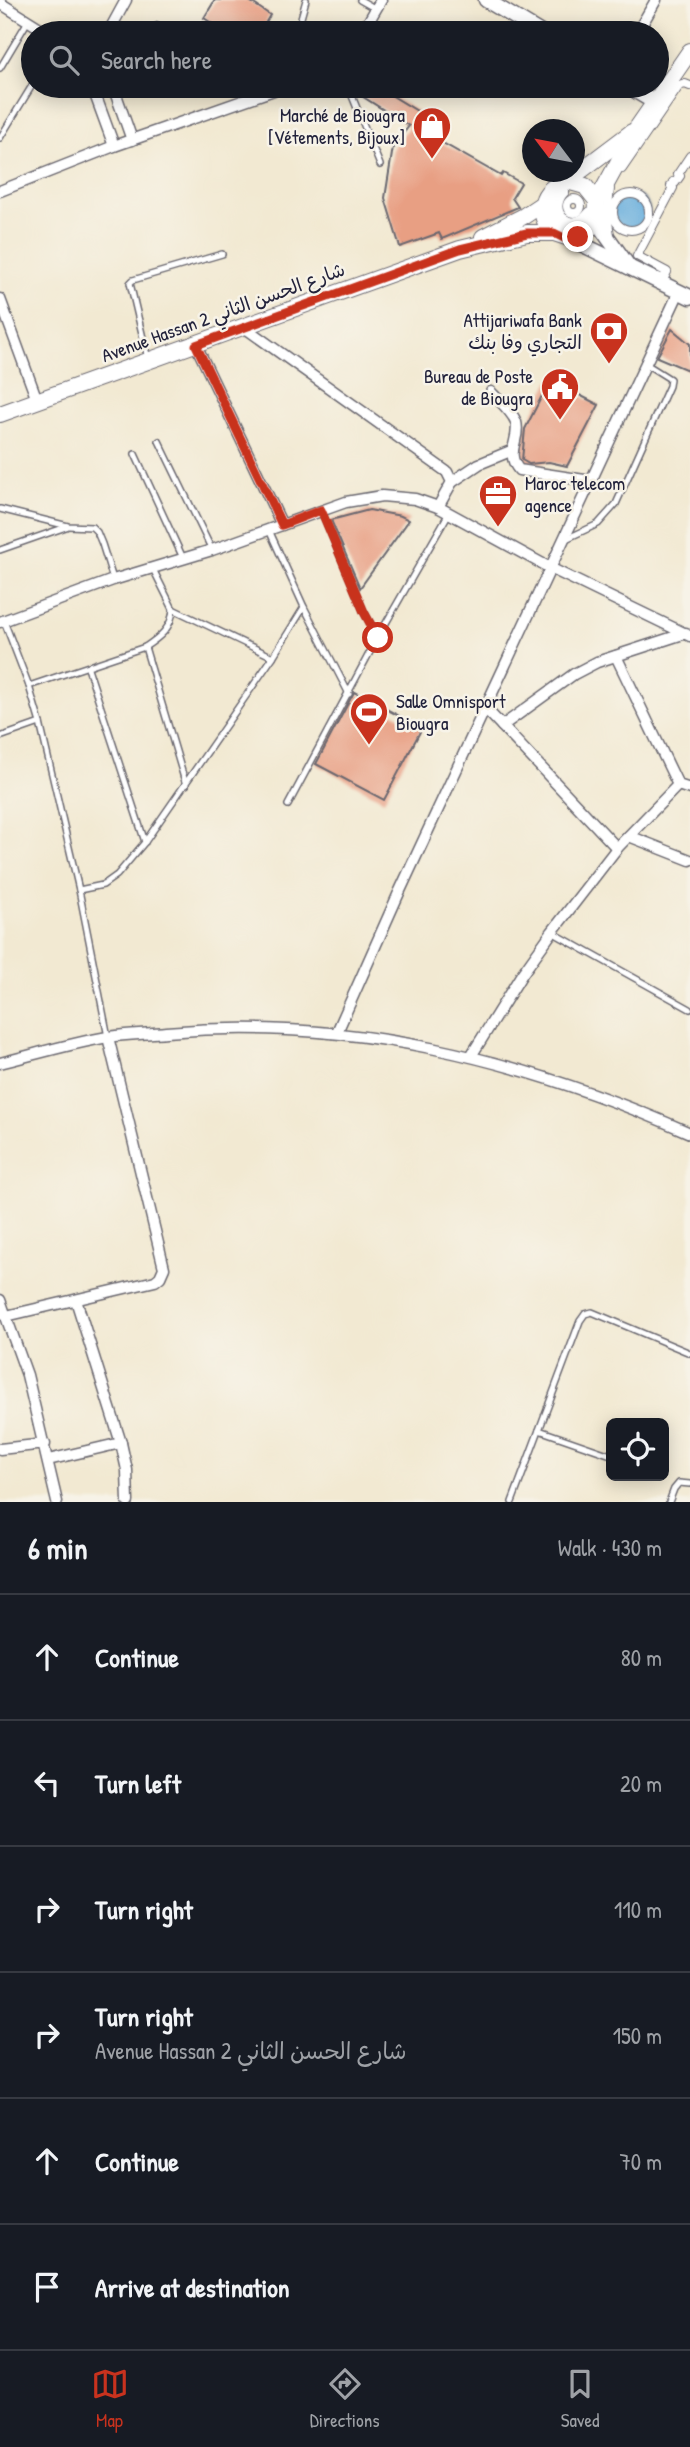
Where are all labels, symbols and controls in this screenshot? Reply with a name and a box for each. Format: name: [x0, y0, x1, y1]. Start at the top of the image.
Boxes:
search box: [21, 21, 669, 98]
icon: search: [45, 41, 83, 79]
text: Search here: [101, 42, 212, 77]
place label: Marché de Biougra [Vétements, Bijoux]: [268, 102, 406, 150]
shop icon: Marché de Biougra [Vétements, Bijoux]: [411, 105, 453, 160]
north arrow: [522, 119, 585, 182]
route end: [562, 221, 593, 252]
street label: Avenue Hassan 2 شارع الحسن الثاني: [98, 256, 350, 372]
place label: Attijariwafa Bank التجاري وفا بنك: [463, 307, 582, 357]
bank icon: Attijariwafa Bank التجاري وفا بنك: [588, 310, 630, 365]
place label: Bureau de Poste de Biougra: [424, 363, 534, 411]
public building icon: Bureau de Poste de Biougra: [539, 366, 581, 421]
place label: Maroc telecom agence: [525, 470, 625, 518]
office icon: Maroc telecom agence: [477, 473, 519, 528]
route start: [362, 622, 393, 653]
place label: Salle Omnisport Biougra: [396, 688, 506, 736]
sports icon: Salle Omnisport Biougra: [348, 691, 390, 746]
map controls: [606, 1418, 669, 1481]
button: locate: [606, 1418, 669, 1481]
text: 6 min: [28, 1528, 88, 1568]
text: Walk · 430 m: [558, 1532, 662, 1563]
icon: ahead: [28, 1638, 66, 1676]
text: Continue: [95, 1640, 179, 1675]
text: 80 m: [621, 1642, 662, 1673]
icon: left: [28, 1764, 66, 1802]
text: Turn left: [95, 1766, 181, 1801]
text: 20 m: [620, 1768, 662, 1799]
icon: right: [28, 1890, 66, 1928]
text: Turn right: [95, 1892, 193, 1927]
text: 110 m: [614, 1894, 662, 1925]
text: Turn right: [95, 1999, 193, 2034]
icon: right: [28, 2016, 66, 2054]
text: 150 m: [613, 2020, 662, 2051]
text: Avenue Hassan 2 شارع الحسن الثاني: [95, 2035, 406, 2066]
icon: ahead: [28, 2142, 66, 2180]
text: Continue: [95, 2144, 179, 2179]
text: 70 m: [619, 2146, 662, 2177]
icon: arrive: [28, 2268, 66, 2306]
text: Arrive at destination: [95, 2270, 290, 2305]
tab: Map: [91, 2365, 129, 2433]
tab: Directions: [310, 2365, 380, 2433]
tab: Saved: [561, 2365, 599, 2433]

